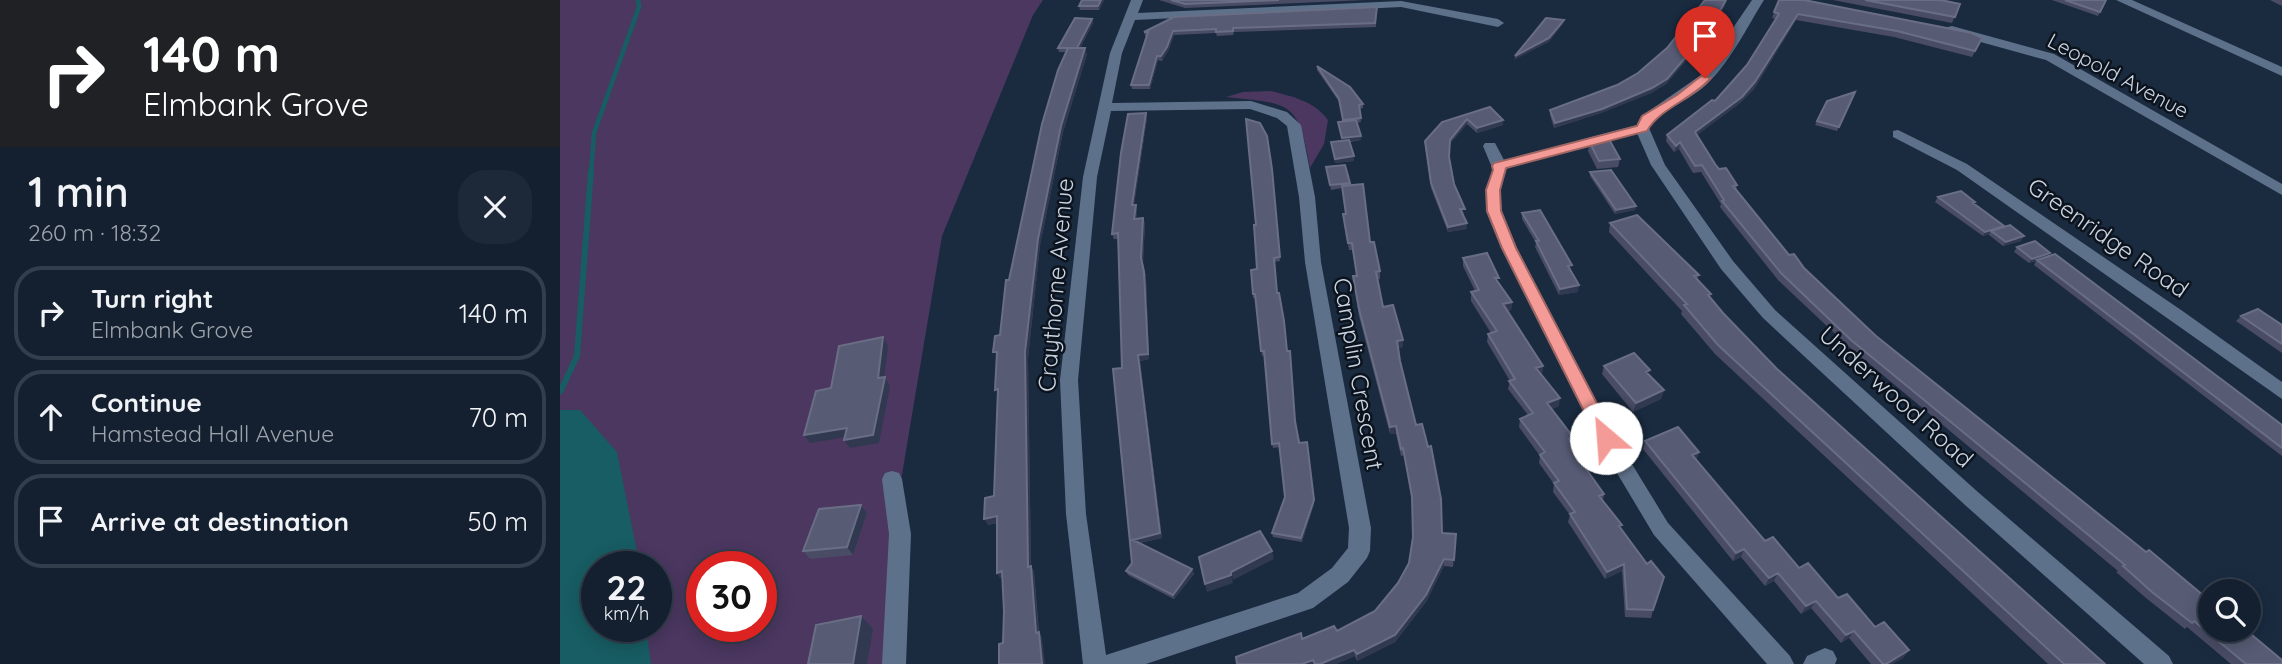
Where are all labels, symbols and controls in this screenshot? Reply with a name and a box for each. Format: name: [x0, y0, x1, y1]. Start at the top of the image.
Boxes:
pin: [1675, 6, 1735, 78]
icon: arrive: [1686, 17, 1724, 55]
text: 140 m: [143, 23, 280, 84]
street label: Leopold Avenue: [2043, 27, 2193, 123]
icon: right: [28, 28, 119, 119]
text: Elmbank Grove: [143, 84, 369, 124]
text: 1 min: [28, 165, 129, 218]
button: close: [458, 170, 532, 244]
street label: Greenridge Road: [2022, 171, 2195, 304]
street label: Craythorne Avenue: [1031, 177, 1079, 393]
text: 260 m · 18:32: [28, 218, 161, 247]
street label: Camplin Crescent: [1327, 275, 1391, 472]
text: Turn right: [91, 282, 213, 315]
icon: right: [32, 294, 70, 332]
text: 140 m: [459, 297, 528, 330]
text: Elmbank Grove: [91, 315, 253, 344]
street label: Underwood Road: [1813, 319, 1980, 473]
text: Continue: [91, 386, 202, 419]
icon: ahead: [32, 398, 70, 436]
text: 70 m: [468, 401, 528, 434]
position arrow: [1569, 401, 1643, 475]
text: Hamstead Hall Avenue: [91, 419, 334, 448]
icon: arrive: [32, 502, 70, 540]
text: Arrive at destination: [91, 505, 349, 538]
text: 50 m: [468, 505, 528, 538]
speed limit sign: 30: [686, 551, 777, 642]
text: 22: [607, 565, 646, 609]
map controls: [2198, 579, 2261, 642]
button: search: [2198, 579, 2261, 642]
text: km/h: [604, 602, 649, 625]

